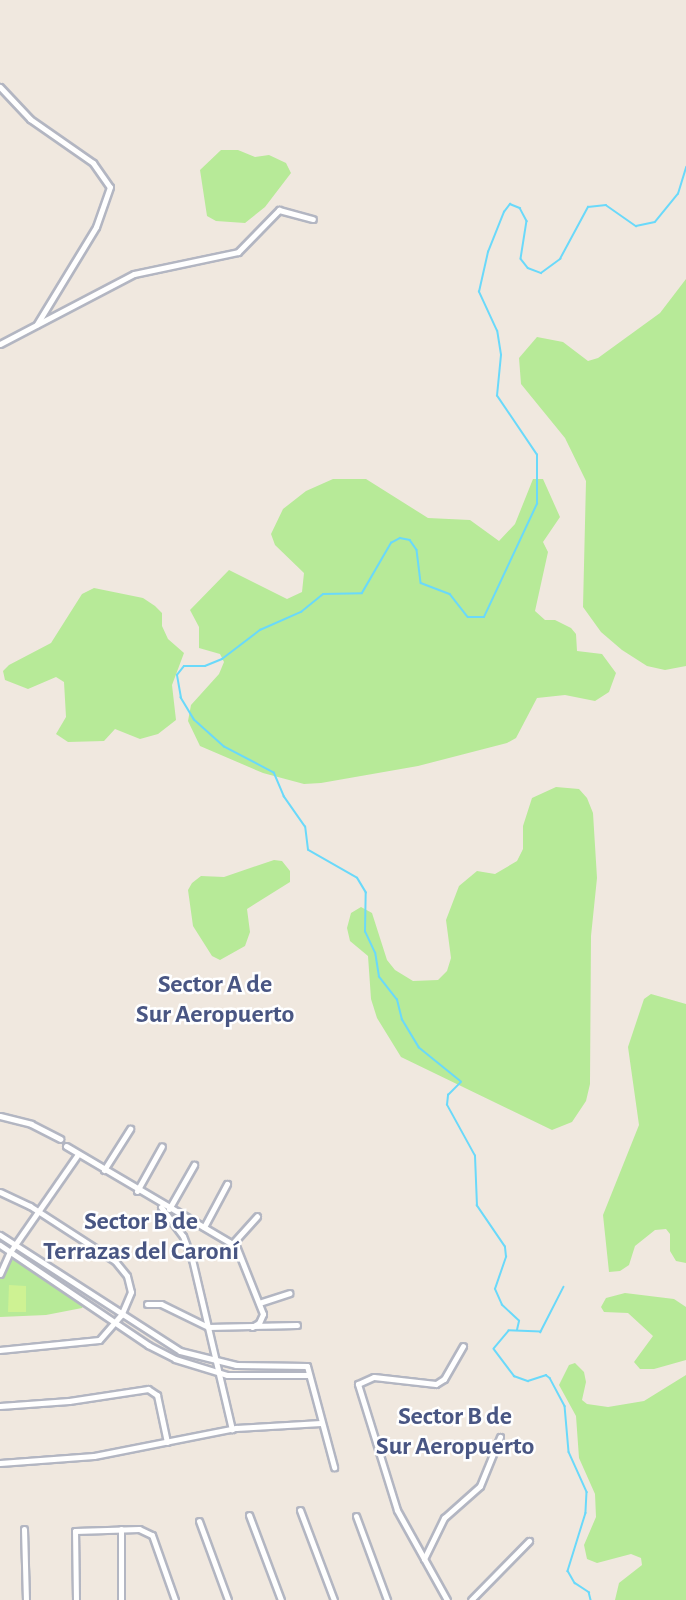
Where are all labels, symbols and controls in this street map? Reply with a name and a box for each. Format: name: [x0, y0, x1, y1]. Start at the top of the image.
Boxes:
district label: Sector A de Sur Aeropuerto: [136, 969, 294, 1030]
district label: Sector B de Terrazas del Caroní: [43, 1206, 239, 1268]
district label: Sector B de Sur Aeropuerto: [376, 1401, 534, 1462]

